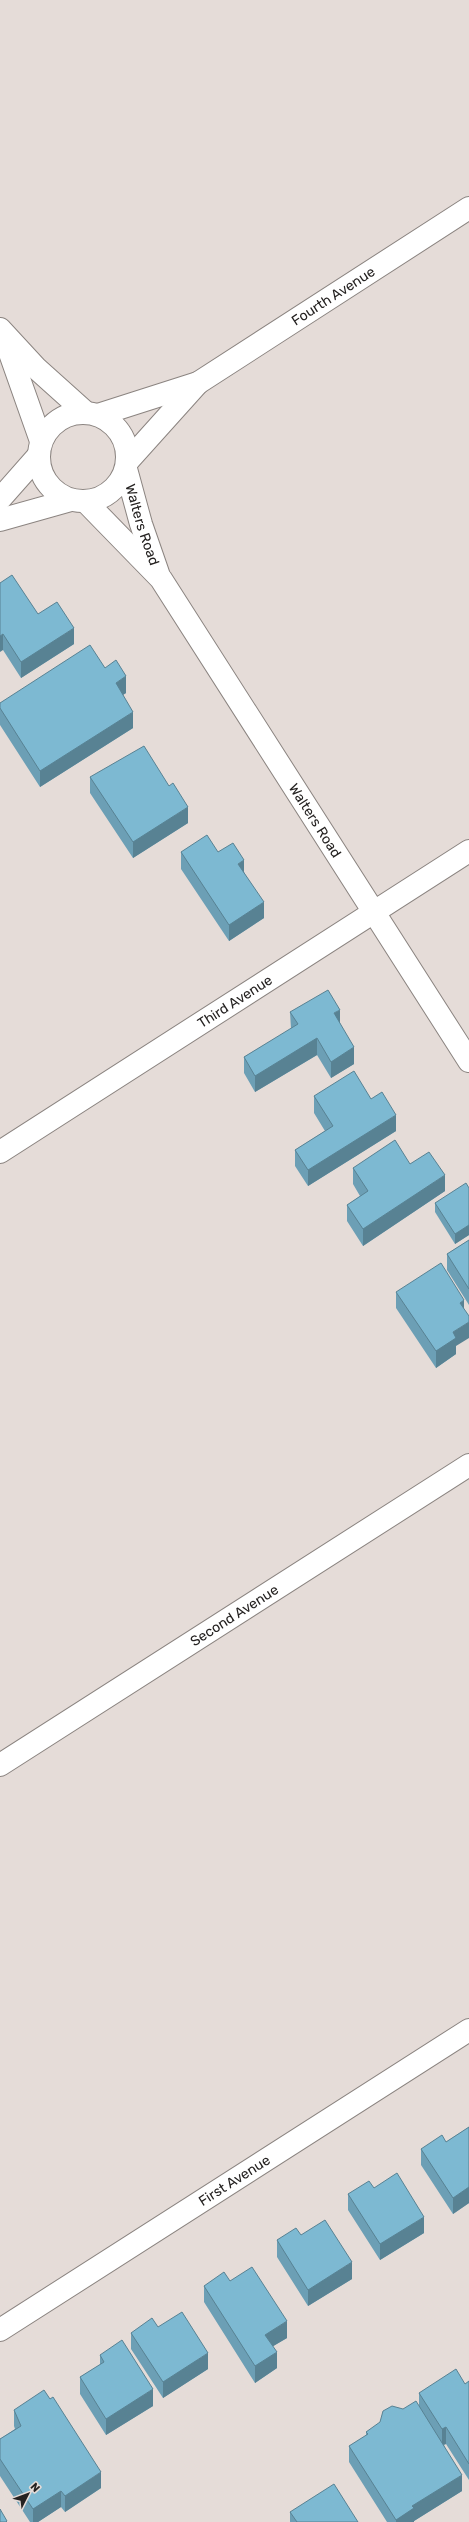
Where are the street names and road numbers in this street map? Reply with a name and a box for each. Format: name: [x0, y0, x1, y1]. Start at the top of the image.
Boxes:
street label: Fourth Avenue: [288, 263, 378, 329]
street label: Walters Road: [121, 482, 163, 568]
street label: Walters Road: [285, 781, 345, 861]
street label: Third Avenue: [195, 971, 276, 1032]
street label: Second Avenue: [187, 1581, 282, 1650]
street label: First Avenue: [195, 2151, 274, 2210]

